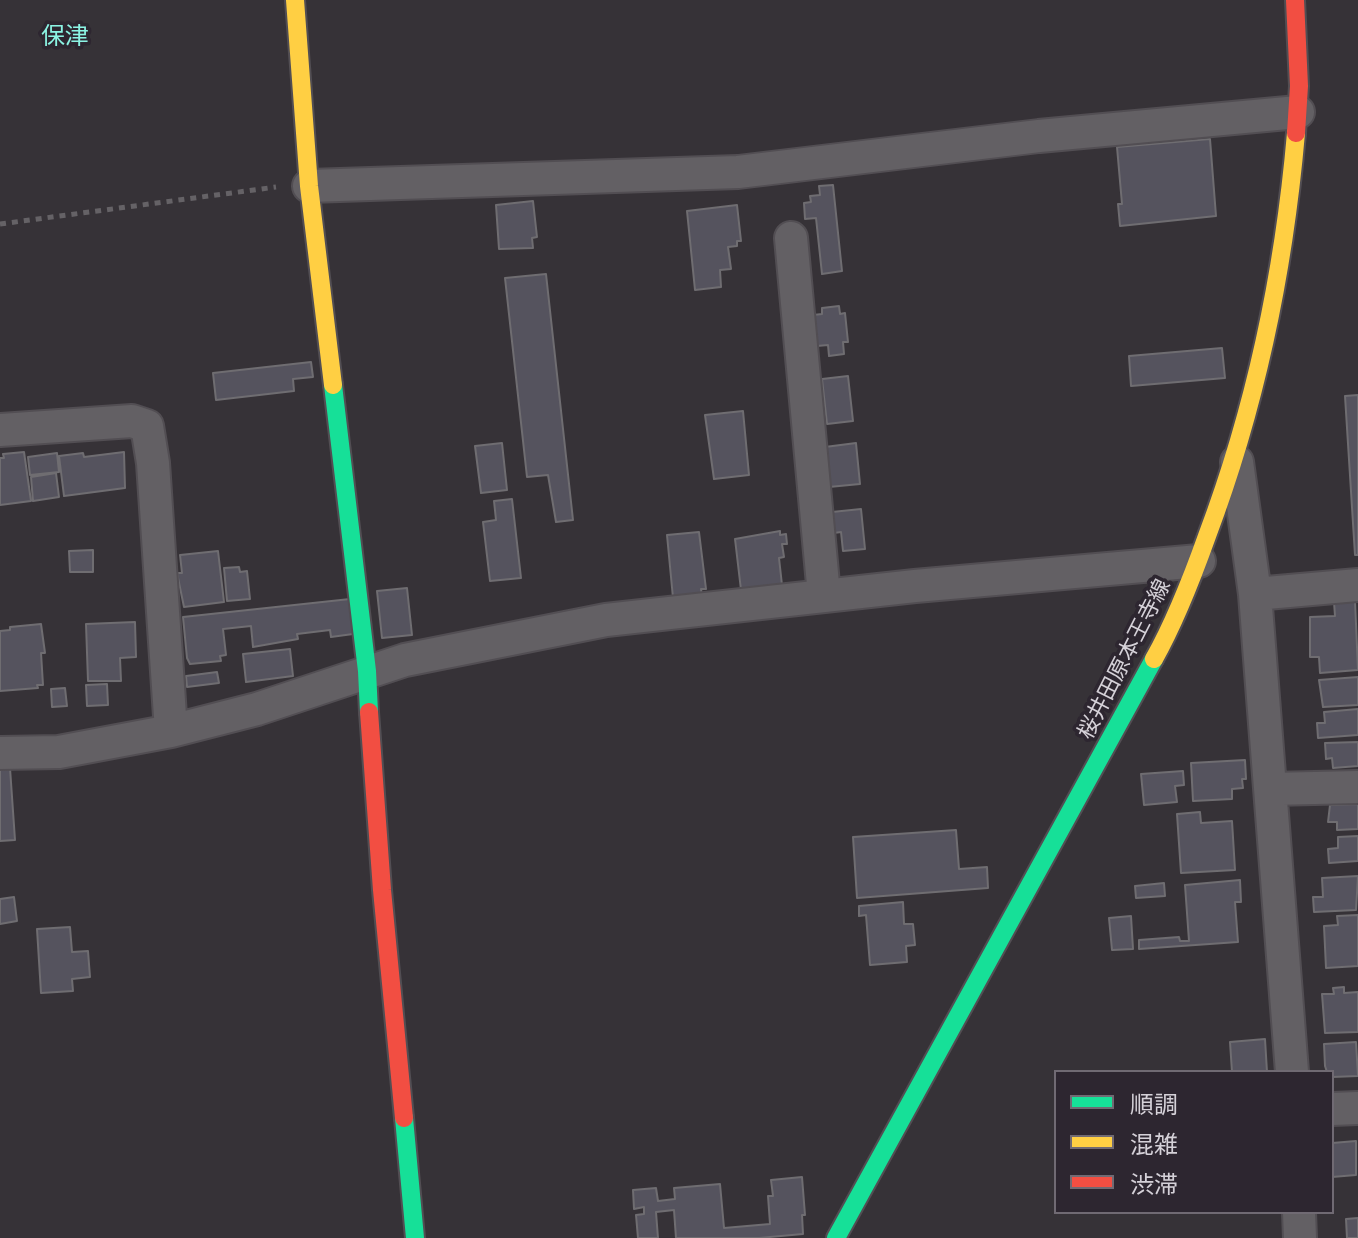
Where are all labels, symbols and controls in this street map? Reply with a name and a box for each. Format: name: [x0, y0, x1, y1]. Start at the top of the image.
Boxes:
district label: 保津: [41, 22, 89, 50]
street label: 桜井田原本王寺線: [1072, 575, 1176, 743]
legend: [1054, 1070, 1334, 1214]
text: 順調: [1130, 1089, 1178, 1118]
text: 混雑: [1130, 1129, 1178, 1158]
text: 渋滞: [1130, 1169, 1178, 1198]

